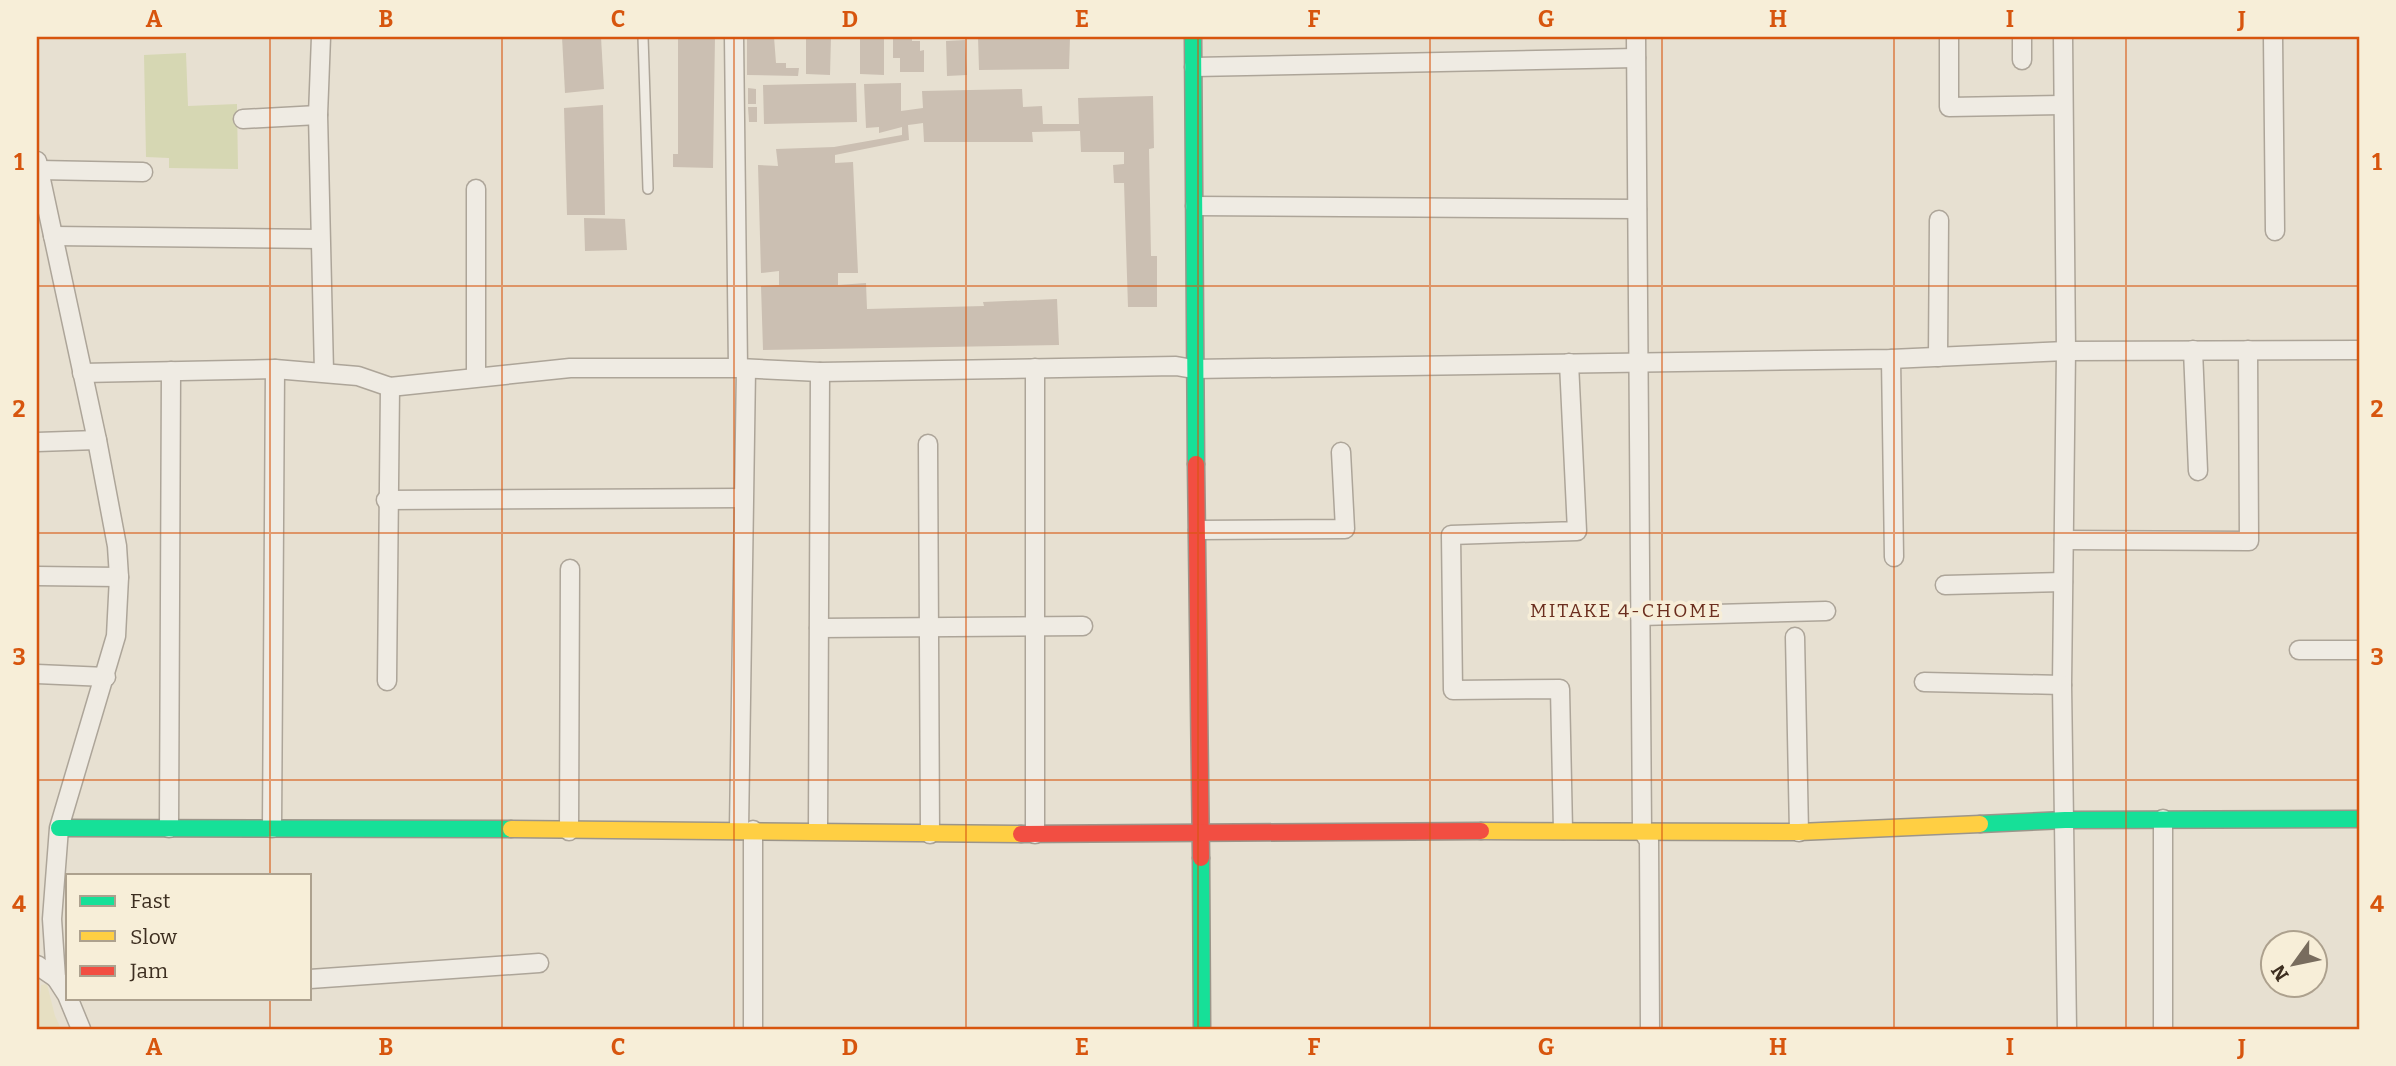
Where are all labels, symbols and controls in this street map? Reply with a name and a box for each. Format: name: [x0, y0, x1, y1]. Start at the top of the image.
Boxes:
text: A: [146, 5, 163, 33]
text: B: [379, 5, 393, 33]
text: C: [611, 5, 625, 33]
text: D: [842, 5, 858, 33]
text: E: [1075, 5, 1089, 33]
text: F: [1308, 5, 1321, 33]
text: G: [1538, 5, 1555, 33]
text: H: [1769, 5, 1787, 33]
text: I: [2006, 5, 2014, 33]
text: J: [2236, 5, 2246, 33]
text: 1: [14, 148, 24, 176]
text: 1: [2372, 148, 2382, 176]
text: 2: [13, 395, 26, 423]
text: 2: [2371, 395, 2384, 423]
district label: MITAKE 4-CHOME: [1530, 599, 1722, 622]
text: 3: [12, 643, 26, 671]
text: 3: [2370, 643, 2384, 671]
legend: [66, 874, 312, 1000]
text: Fast: [130, 888, 171, 914]
text: 4: [12, 890, 26, 918]
text: 4: [2370, 890, 2384, 918]
text: Slow: [130, 924, 177, 950]
north arrow: [2260, 930, 2330, 1000]
text: Jam: [129, 958, 168, 984]
text: N: [2266, 960, 2294, 985]
text: A: [146, 1033, 163, 1061]
text: B: [379, 1033, 393, 1061]
text: C: [611, 1033, 625, 1061]
text: D: [842, 1033, 858, 1061]
text: E: [1075, 1033, 1089, 1061]
text: F: [1308, 1033, 1321, 1061]
text: G: [1538, 1033, 1555, 1061]
text: H: [1769, 1033, 1787, 1061]
text: I: [2006, 1033, 2014, 1061]
text: J: [2236, 1033, 2246, 1061]

